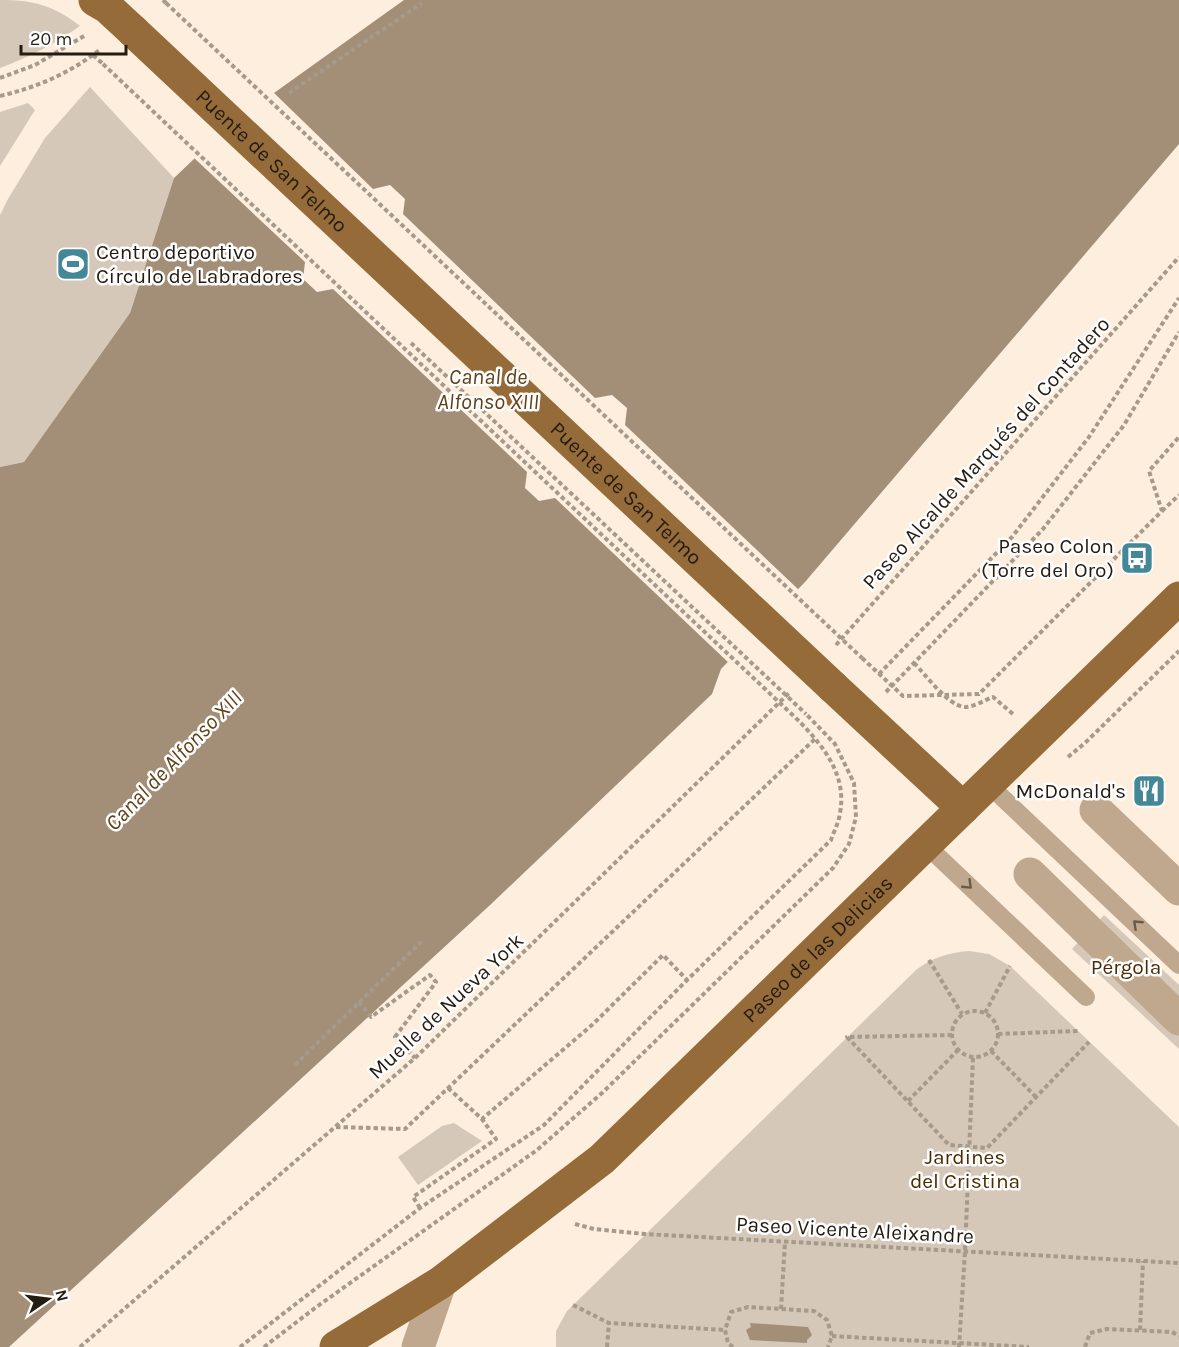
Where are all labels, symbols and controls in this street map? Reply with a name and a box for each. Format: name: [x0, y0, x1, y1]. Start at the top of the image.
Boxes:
scale bar: [21, 18, 126, 56]
text: 20 m: [30, 28, 72, 50]
street label: Puente de San Telmo: [191, 84, 352, 238]
place label: Centro deportivo Círculo de Labradores: [96, 240, 303, 288]
sports icon: Centro deportivo Círculo de Labradores: [55, 246, 91, 282]
street label: Paseo Alcalde Marqués del Contadero: [857, 312, 1115, 594]
water label: Canal de Alfonso XIII: [437, 364, 539, 415]
street label: Puente de San Telmo: [546, 417, 707, 570]
place label: Paseo Colon (Torre del Oro): [981, 534, 1114, 582]
bus stop icon: Paseo Colon (Torre del Oro): [1119, 540, 1155, 576]
water label: Canal de Alfonso XIII: [100, 685, 247, 836]
restaurant icon: McDonald's: [1131, 773, 1167, 809]
place label: McDonald's: [1016, 779, 1126, 803]
street label: Paseo de las Delicias: [738, 871, 898, 1028]
one-way arrow: [962, 878, 972, 889]
one-way arrow: [1133, 921, 1144, 932]
street label: Muelle de Nueva York: [364, 928, 529, 1084]
park label: Pérgola: [1091, 955, 1161, 979]
park label: Jardines del Cristina: [910, 1145, 1020, 1193]
street label: Paseo Vicente Aleixandre: [735, 1212, 975, 1248]
north arrow: [18, 1269, 78, 1329]
text: N: [51, 1288, 73, 1303]

